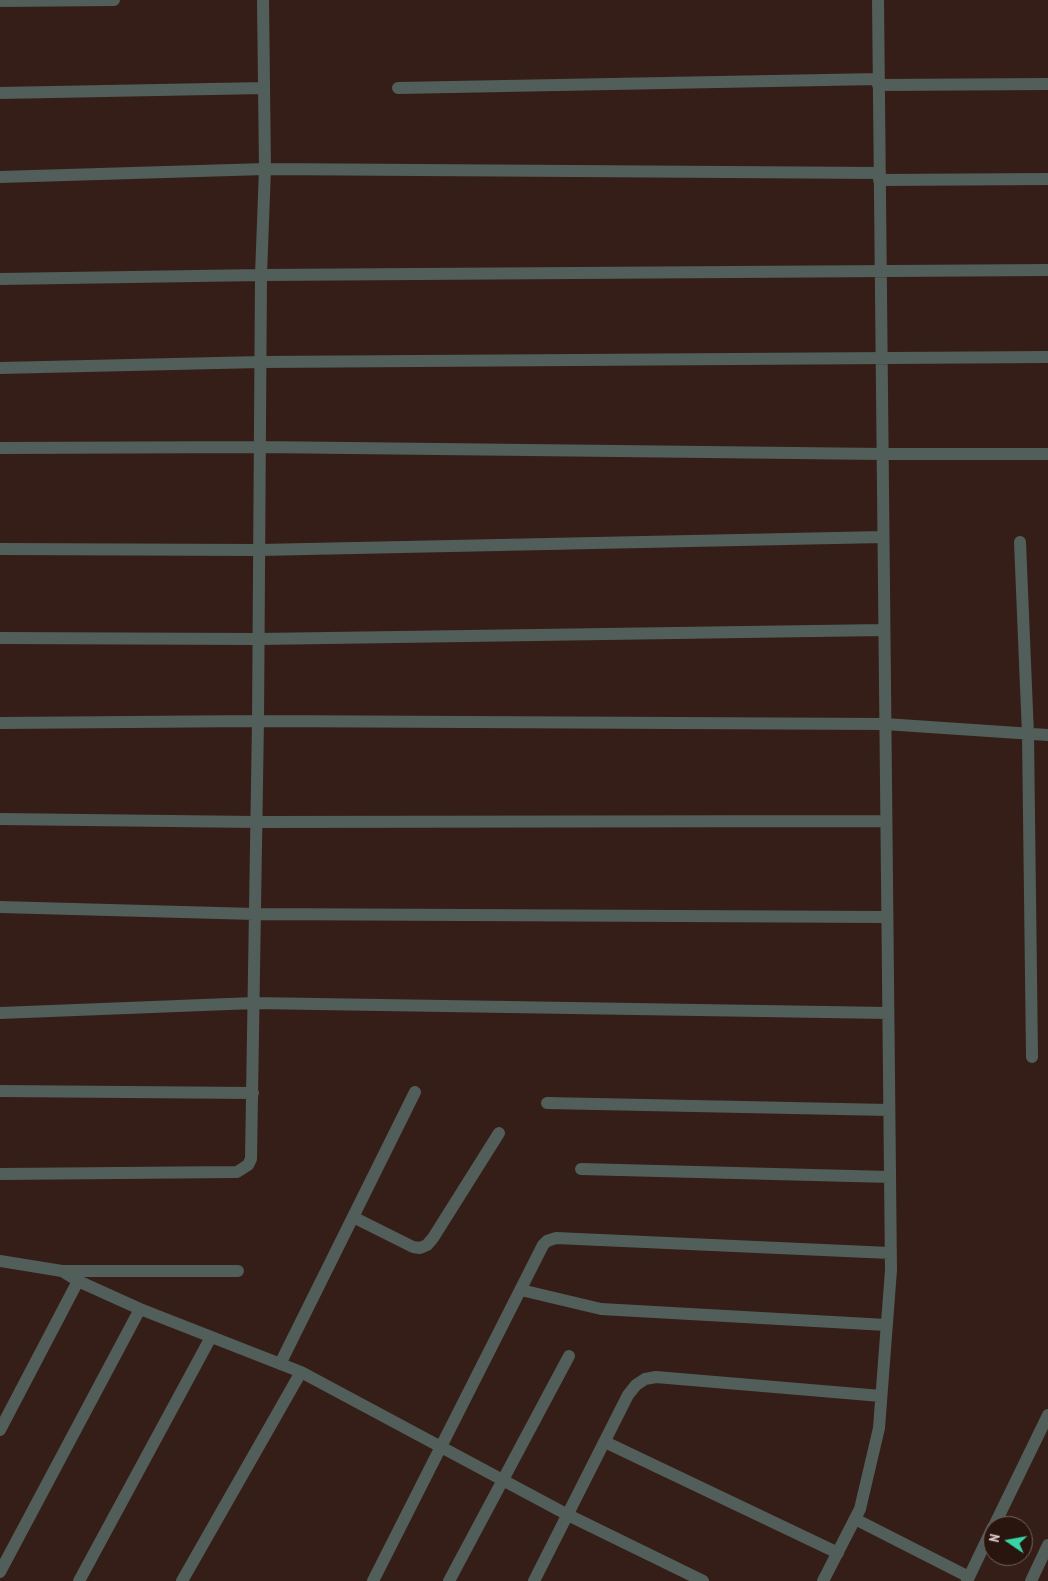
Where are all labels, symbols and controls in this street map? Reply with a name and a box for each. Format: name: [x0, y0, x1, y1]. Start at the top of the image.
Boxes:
north arrow: [983, 1516, 1033, 1566]
text: N: [985, 1533, 1004, 1544]

